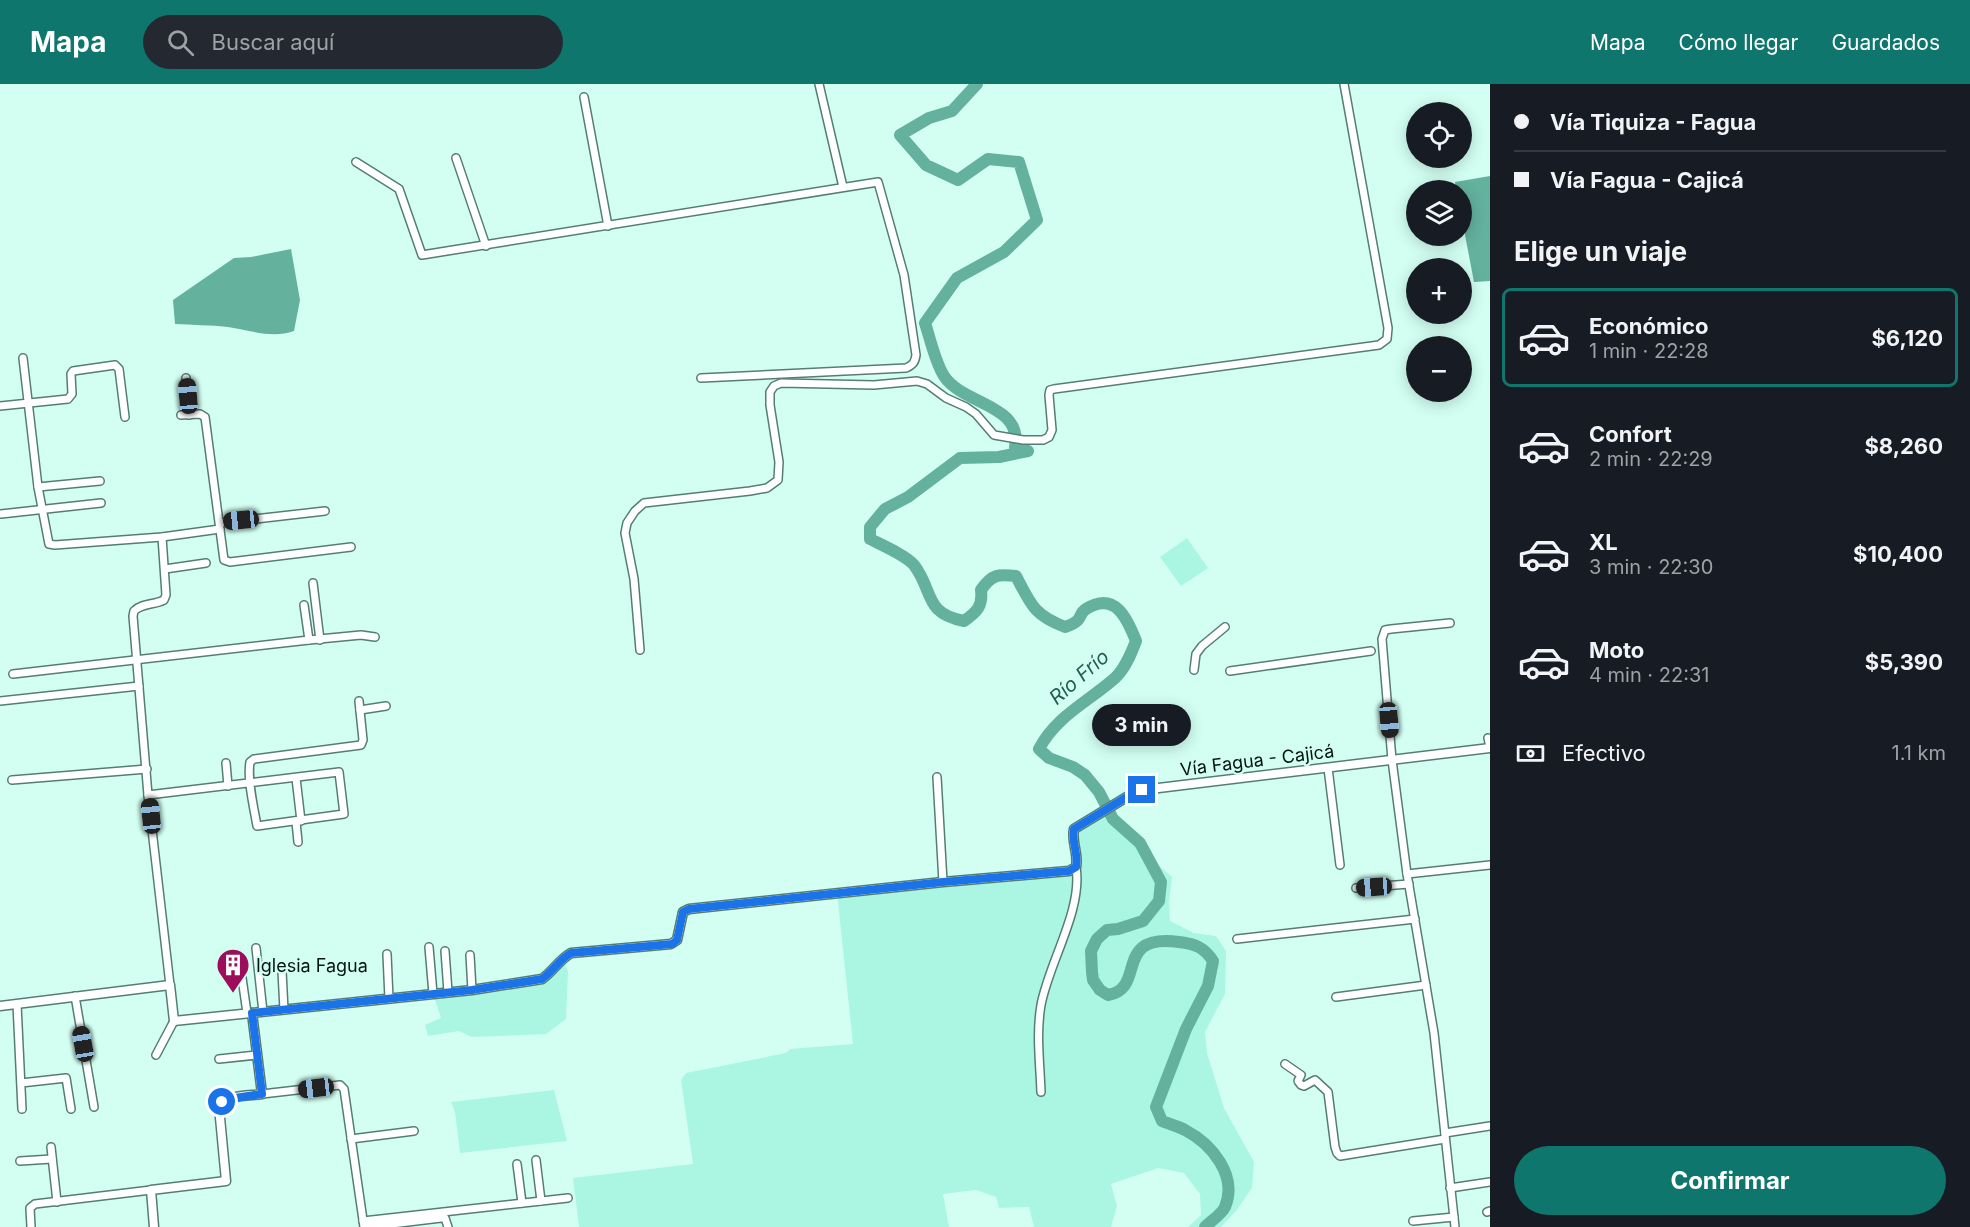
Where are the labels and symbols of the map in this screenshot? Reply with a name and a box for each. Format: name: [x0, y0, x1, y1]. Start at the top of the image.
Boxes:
car: [177, 377, 199, 415]
car: [222, 509, 260, 531]
water label: Río Frío: [1044, 645, 1114, 709]
car: [1378, 701, 1400, 739]
callout: 3 min: [1092, 703, 1192, 745]
street label: Vía Fagua - Cajicá: [1179, 740, 1335, 780]
route end: [1128, 776, 1155, 803]
car: [140, 797, 162, 835]
car: [1355, 877, 1393, 897]
building icon: Iglesia Fagua: [215, 947, 251, 994]
place label: Iglesia Fagua: [256, 955, 368, 976]
car: [71, 1025, 95, 1063]
car: [297, 1077, 335, 1099]
route start: [208, 1088, 235, 1115]

